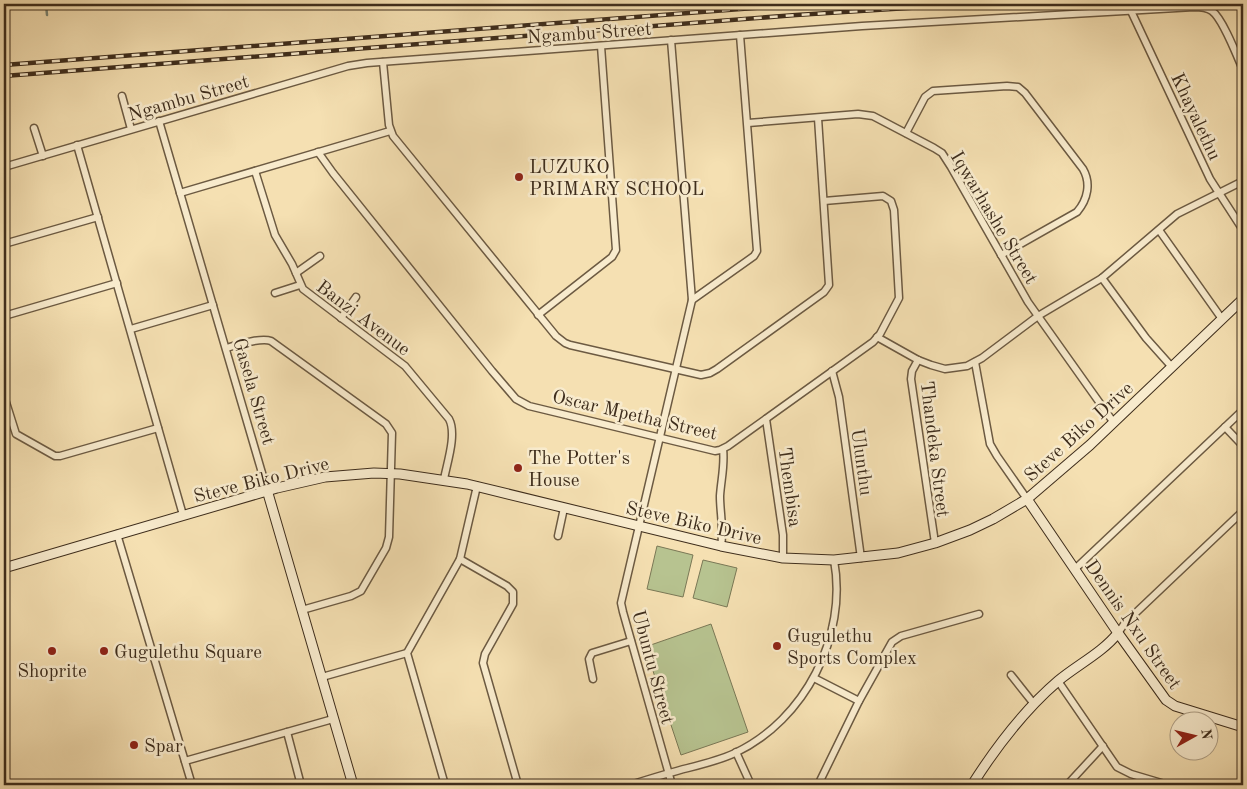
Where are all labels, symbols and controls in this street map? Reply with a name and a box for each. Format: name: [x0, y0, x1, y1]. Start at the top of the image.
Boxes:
street label: Ngambu Street: [526, 21, 652, 48]
street label: Khayalethu: [1166, 71, 1223, 164]
street label: Ngambu Street: [126, 73, 251, 126]
street label: Iqwarhashe Street: [946, 149, 1040, 288]
place label: LUZUKO PRIMARY SCHOOL: [529, 159, 704, 200]
marker: LUZUKO PRIMARY SCHOOL: [513, 171, 525, 183]
street label: Banzi Avenue: [312, 278, 413, 360]
street label: Gasela Street: [228, 336, 277, 447]
street label: Steve Biko Drive: [1022, 379, 1138, 486]
street label: Thandeka Street: [916, 380, 951, 519]
street label: Oscar Mpetha Street: [550, 388, 719, 445]
street label: Ulunthu: [846, 428, 875, 497]
street label: Thembisa: [774, 446, 804, 529]
place label: The Potter's House: [528, 450, 630, 491]
street label: Steve Biko Drive: [192, 455, 331, 507]
marker: The Potter's House: [512, 462, 524, 474]
street label: Steve Biko Drive: [624, 500, 763, 549]
street label: Dennis Nxu Street: [1080, 557, 1184, 694]
street label: Ubuntu Street: [627, 608, 676, 727]
place label: Gugulethu Sports Complex: [787, 628, 917, 669]
marker: Gugulethu Sports Complex: [771, 640, 783, 652]
place label: Gugulethu Square: [114, 644, 262, 663]
marker: Shoprite: [46, 645, 58, 657]
marker: Gugulethu Square: [98, 645, 110, 657]
place label: Shoprite: [17, 663, 87, 682]
north arrow: [1170, 712, 1220, 762]
text: N: [1198, 728, 1214, 741]
place label: Spar: [144, 738, 183, 757]
marker: Spar: [128, 739, 140, 751]

